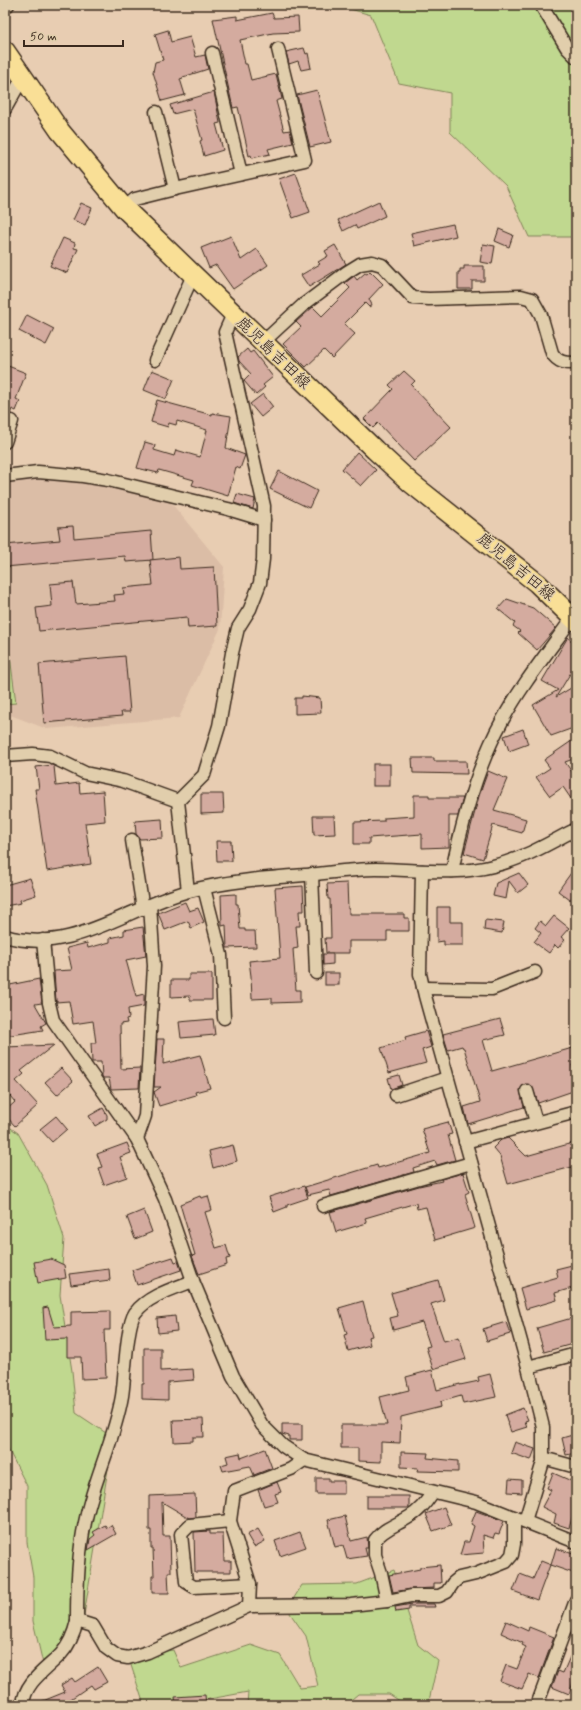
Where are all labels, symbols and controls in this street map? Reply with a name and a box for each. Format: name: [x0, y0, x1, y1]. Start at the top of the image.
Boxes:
scale bar: [24, 22, 123, 48]
text: 50 m: [30, 29, 57, 45]
street label: 鹿児島吉田線: [231, 312, 315, 394]
street label: 鹿児島吉田線: [472, 528, 560, 606]

